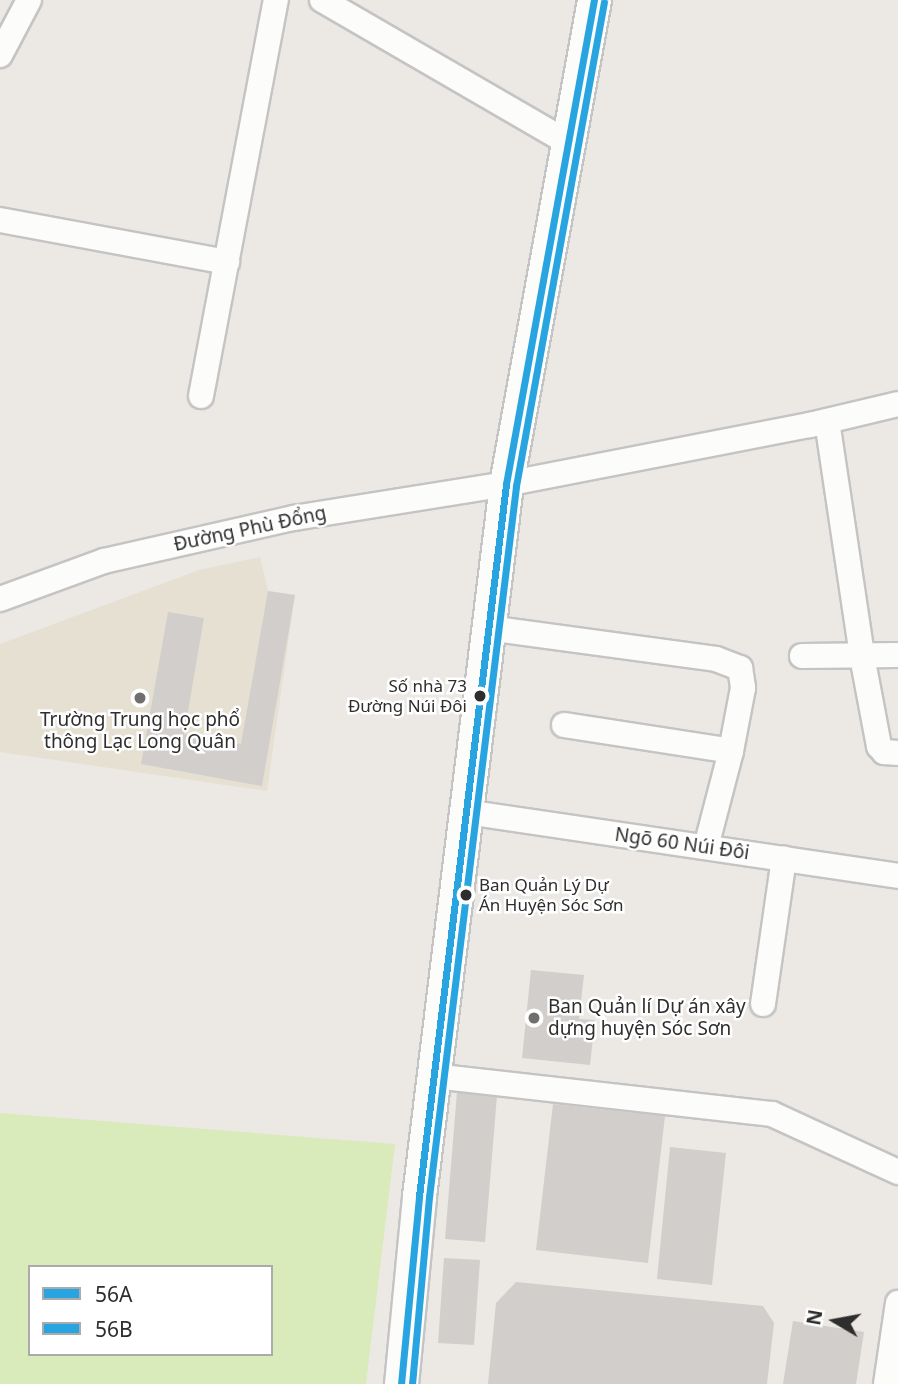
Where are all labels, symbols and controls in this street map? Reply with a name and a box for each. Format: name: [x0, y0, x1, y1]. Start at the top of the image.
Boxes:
street label: Đường Phù Đổng: [172, 502, 328, 556]
place label: Số nhà 73 Đường Núi Đôi: [348, 676, 467, 716]
marker: Số nhà 73 Đường Núi Đôi: [473, 689, 487, 703]
marker: Trường Trung học phổ thông Lạc Long Quân: [132, 690, 148, 706]
place label: Trường Trung học phổ thông Lạc Long Quân: [40, 709, 240, 753]
street label: Ngõ 60 Núi Đôi: [613, 823, 751, 865]
place label: Ban Quản Lý Dự Án Huyện Sóc Sơn: [479, 875, 624, 915]
marker: Ban Quản Lý Dự Án Huyện Sóc Sơn: [459, 888, 473, 902]
place label: Ban Quản lí Dự án xây dựng huyện Sóc Sơn: [548, 996, 746, 1040]
marker: Ban Quản lí Dự án xây dựng huyện Sóc Sơn: [526, 1010, 542, 1026]
legend: [28, 1265, 273, 1356]
text: 56A: [95, 1280, 132, 1308]
north arrow: [800, 1286, 870, 1356]
text: N: [800, 1307, 828, 1327]
text: 56B: [95, 1315, 133, 1343]

